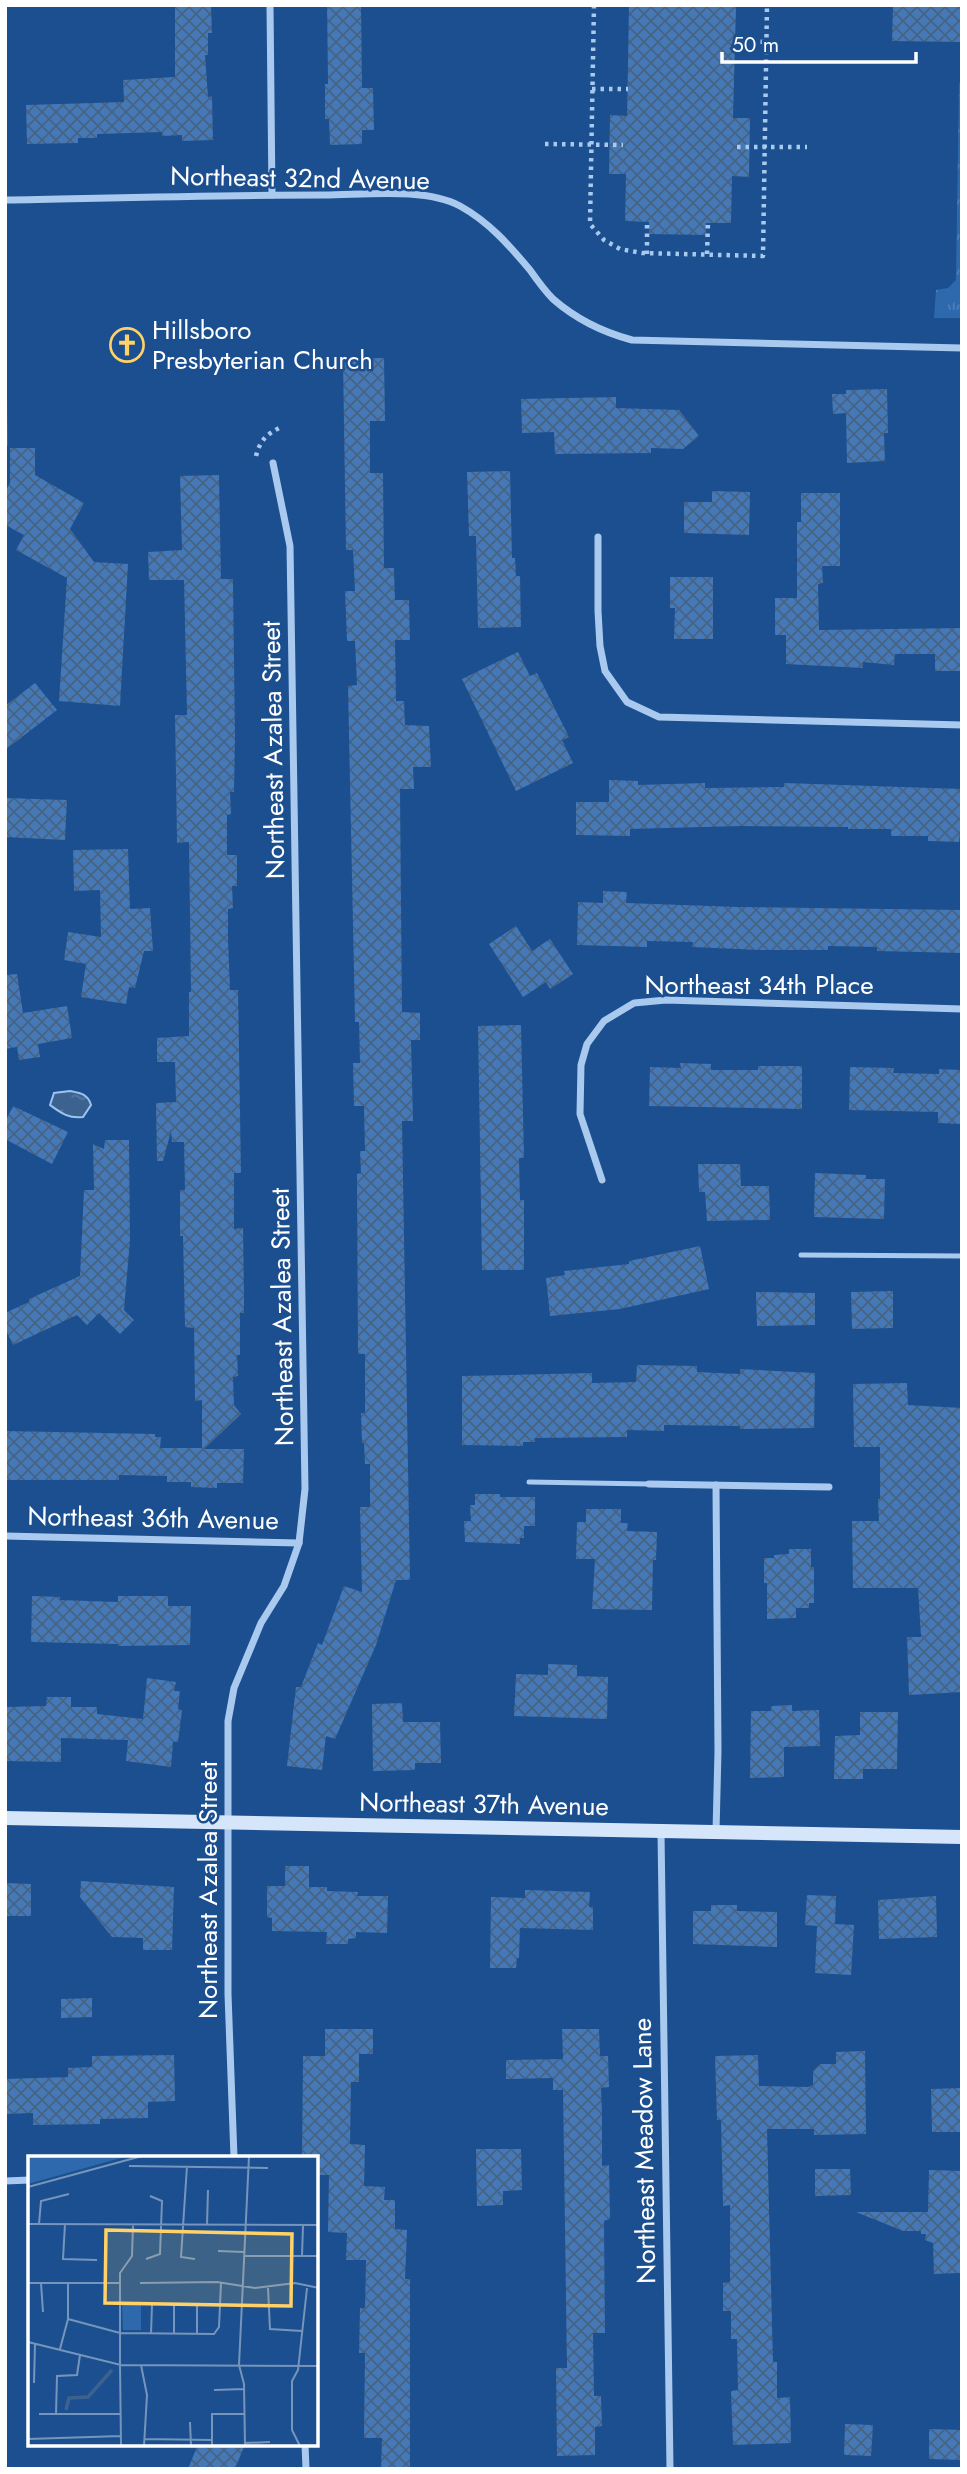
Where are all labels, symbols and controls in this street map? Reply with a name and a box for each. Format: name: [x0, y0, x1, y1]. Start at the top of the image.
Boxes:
scale bar: [722, 21, 916, 65]
text: 50 m: [732, 30, 779, 60]
street label: Northeast 32nd Avenue: [170, 157, 430, 199]
place label: Hillsboro Presbyterian Church: [152, 311, 373, 379]
church icon: Hillsboro Presbyterian Church: [108, 326, 146, 364]
street label: Northeast Azalea Street: [252, 620, 294, 879]
street label: Northeast 34th Place: [644, 966, 874, 1004]
street label: Northeast Azalea Street: [261, 1187, 303, 1446]
street label: Northeast 36th Avenue: [27, 1497, 279, 1539]
street label: Northeast Azalea Street: [189, 1760, 227, 2019]
street label: Northeast 37th Avenue: [359, 1783, 609, 1825]
street label: Northeast Meadow Lane: [623, 2018, 665, 2284]
inset map: [28, 2156, 318, 2446]

